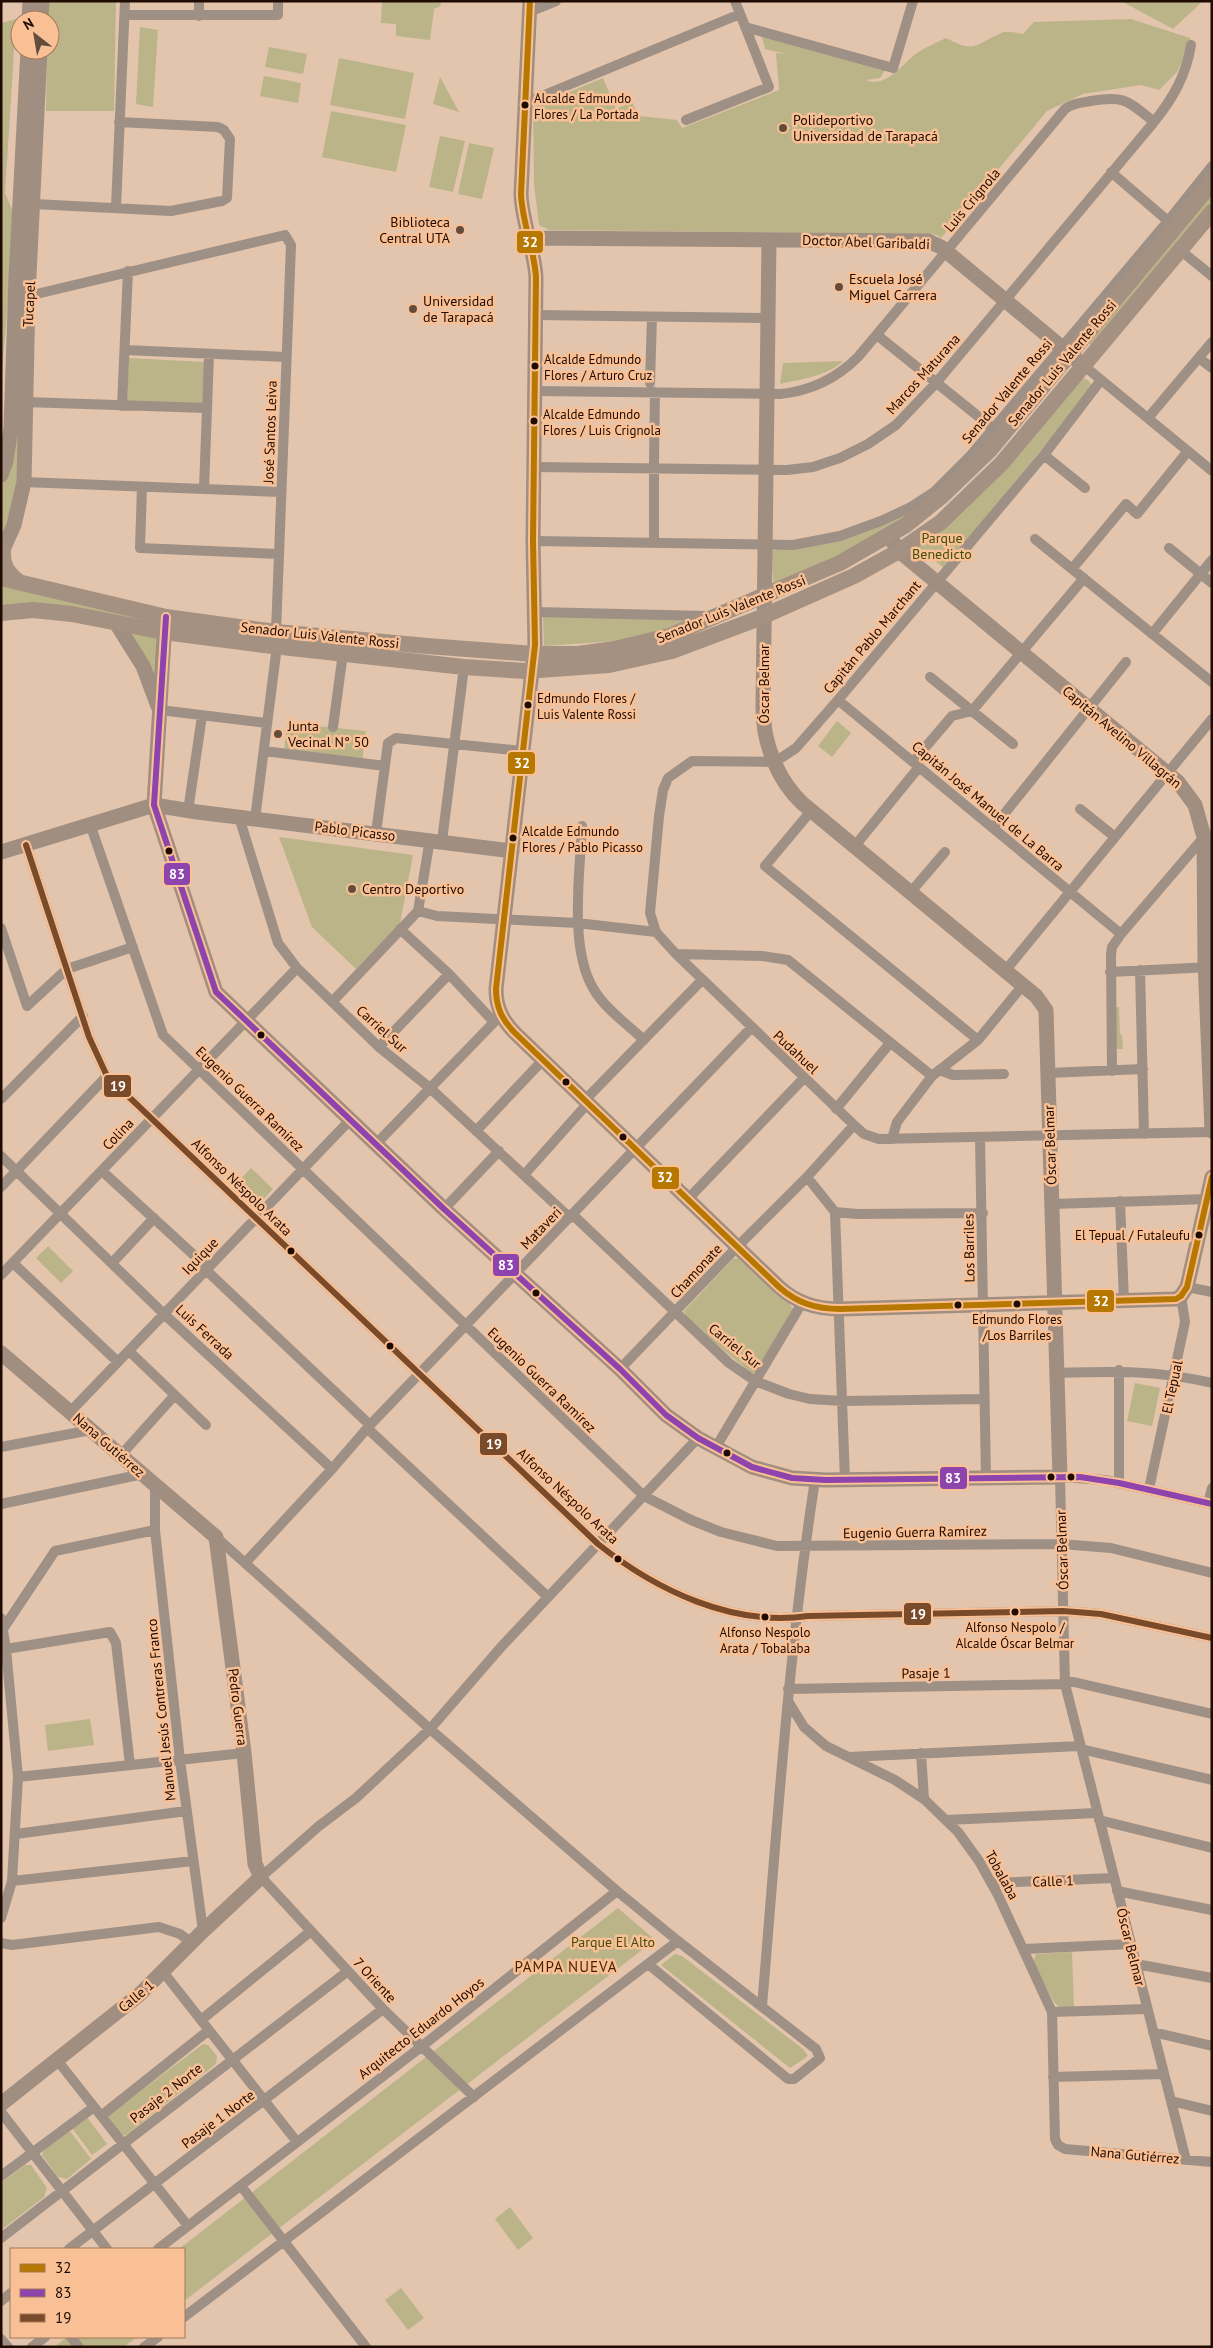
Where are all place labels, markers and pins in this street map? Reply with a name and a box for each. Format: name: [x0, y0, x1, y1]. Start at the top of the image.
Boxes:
place label: Alcalde Edmundo Flores / La Portada: [534, 90, 639, 123]
marker: Alcalde Edmundo Flores / La Portada: [520, 100, 530, 110]
place label: Polideportivo Universidad de Tarapacá: [793, 111, 938, 145]
marker: Polideportivo Universidad de Tarapacá: [777, 122, 789, 134]
place label: Biblioteca Central UTA: [379, 213, 451, 247]
marker: Biblioteca Central UTA: [454, 224, 466, 236]
place label: Escuela José Miguel Carrera: [849, 270, 937, 304]
marker: Escuela José Miguel Carrera: [833, 281, 845, 293]
place label: Universidad de Tarapacá: [423, 292, 494, 326]
marker: Universidad de Tarapacá: [407, 303, 419, 315]
place label: Alcalde Edmundo Flores / Arturo Cruz: [544, 351, 652, 384]
marker: Alcalde Edmundo Flores / Arturo Cruz: [530, 361, 540, 371]
place label: Alcalde Edmundo Flores / Luis Crignola: [543, 406, 661, 439]
marker: Alcalde Edmundo Flores / Luis Crignola: [529, 416, 539, 426]
place label: Edmundo Flores / Luis Valente Rossi: [537, 690, 637, 723]
marker: Edmundo Flores / Luis Valente Rossi: [523, 700, 533, 710]
place label: Junta Vecinal N° 50: [287, 717, 369, 751]
marker: Junta Vecinal N° 50: [272, 728, 284, 740]
place label: Alcalde Edmundo Flores / Pablo Picasso: [522, 823, 643, 856]
marker: Alcalde Edmundo Flores / Pablo Picasso: [508, 833, 518, 843]
unlabelled marker: [164, 846, 174, 856]
place label: Centro Deportivo: [362, 880, 464, 898]
marker: Centro Deportivo: [346, 883, 358, 895]
unlabelled marker: [256, 1030, 266, 1040]
unlabelled marker: [561, 1077, 571, 1087]
unlabelled marker: [618, 1132, 628, 1142]
place label: El Tepual / Futaleufu: [1075, 1227, 1190, 1244]
marker: El Tepual / Futaleufu: [1194, 1230, 1204, 1240]
unlabelled marker: [286, 1246, 296, 1256]
unlabelled marker: [531, 1288, 541, 1298]
marker: Edmundo Flores /Los Barriles: [1012, 1299, 1022, 1309]
unlabelled marker: [953, 1300, 963, 1310]
place label: Edmundo Flores /Los Barriles: [972, 1311, 1062, 1344]
unlabelled marker: [385, 1341, 395, 1351]
unlabelled marker: [722, 1448, 732, 1458]
unlabelled marker: [1046, 1472, 1056, 1482]
unlabelled marker: [1066, 1472, 1076, 1482]
unlabelled marker: [613, 1554, 623, 1564]
marker: Alfonso Nespolo / Alcalde Óscar Belmar: [1010, 1607, 1020, 1617]
marker: Alfonso Nespolo Arata / Tobalaba: [760, 1612, 770, 1622]
place label: Alfonso Nespolo / Alcalde Óscar Belmar: [956, 1619, 1075, 1652]
place label: Alfonso Nespolo Arata / Tobalaba: [720, 1624, 811, 1657]

